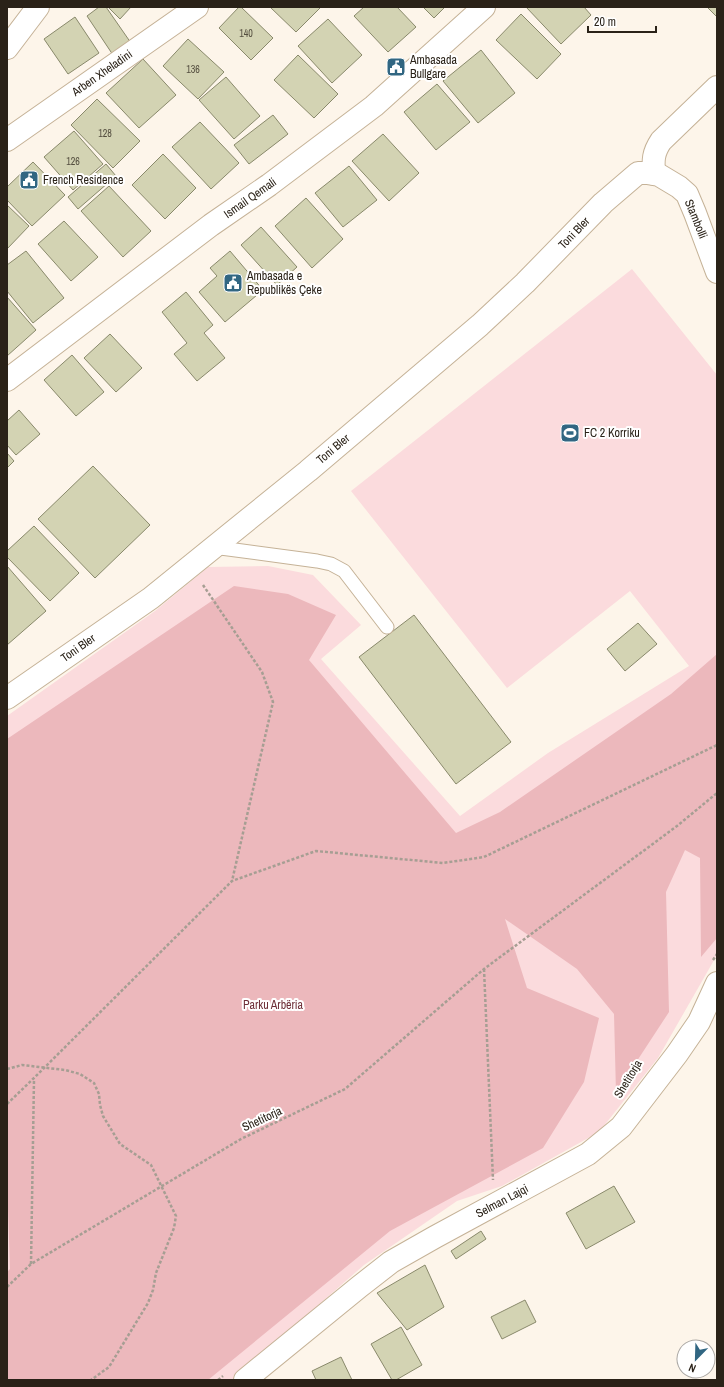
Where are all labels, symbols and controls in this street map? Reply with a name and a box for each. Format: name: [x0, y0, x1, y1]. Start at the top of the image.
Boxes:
scale bar: [588, 8, 656, 34]
text: 20 m: [594, 14, 616, 30]
house number: 140: [239, 27, 253, 40]
street label: Arben Xheladini: [68, 46, 135, 100]
place label: Ambasada Bullgare: [409, 52, 458, 82]
public building icon: Ambasada Bullgare: [385, 56, 407, 78]
house number: 136: [186, 63, 200, 76]
house number: 128: [98, 127, 112, 140]
house number: 126: [66, 155, 80, 168]
public building icon: French Residence: [18, 169, 40, 191]
place label: French Residence: [43, 172, 123, 188]
street label: Ismail Qemali: [221, 174, 279, 222]
street label: Stambolli: [681, 197, 711, 241]
street label: Toni Bler: [555, 213, 594, 253]
place label: Ambasada e Republikës Çeke: [246, 268, 322, 298]
public building icon: Ambasada e Republikës Çeke: [222, 272, 244, 294]
sports icon: FC 2 Korriku: [559, 422, 581, 444]
place label: FC 2 Korriku: [584, 425, 640, 441]
street label: Toni Bler: [313, 430, 354, 468]
street label: Toni Bler: [58, 630, 99, 666]
park label: Parku Arbëria: [243, 997, 304, 1013]
street label: Shetitorja: [610, 1056, 646, 1101]
street label: Shetitorja: [240, 1103, 285, 1135]
street label: Selman Lajqi: [473, 1180, 531, 1222]
north arrow: [676, 1339, 716, 1379]
text: N: [686, 1360, 698, 1376]

